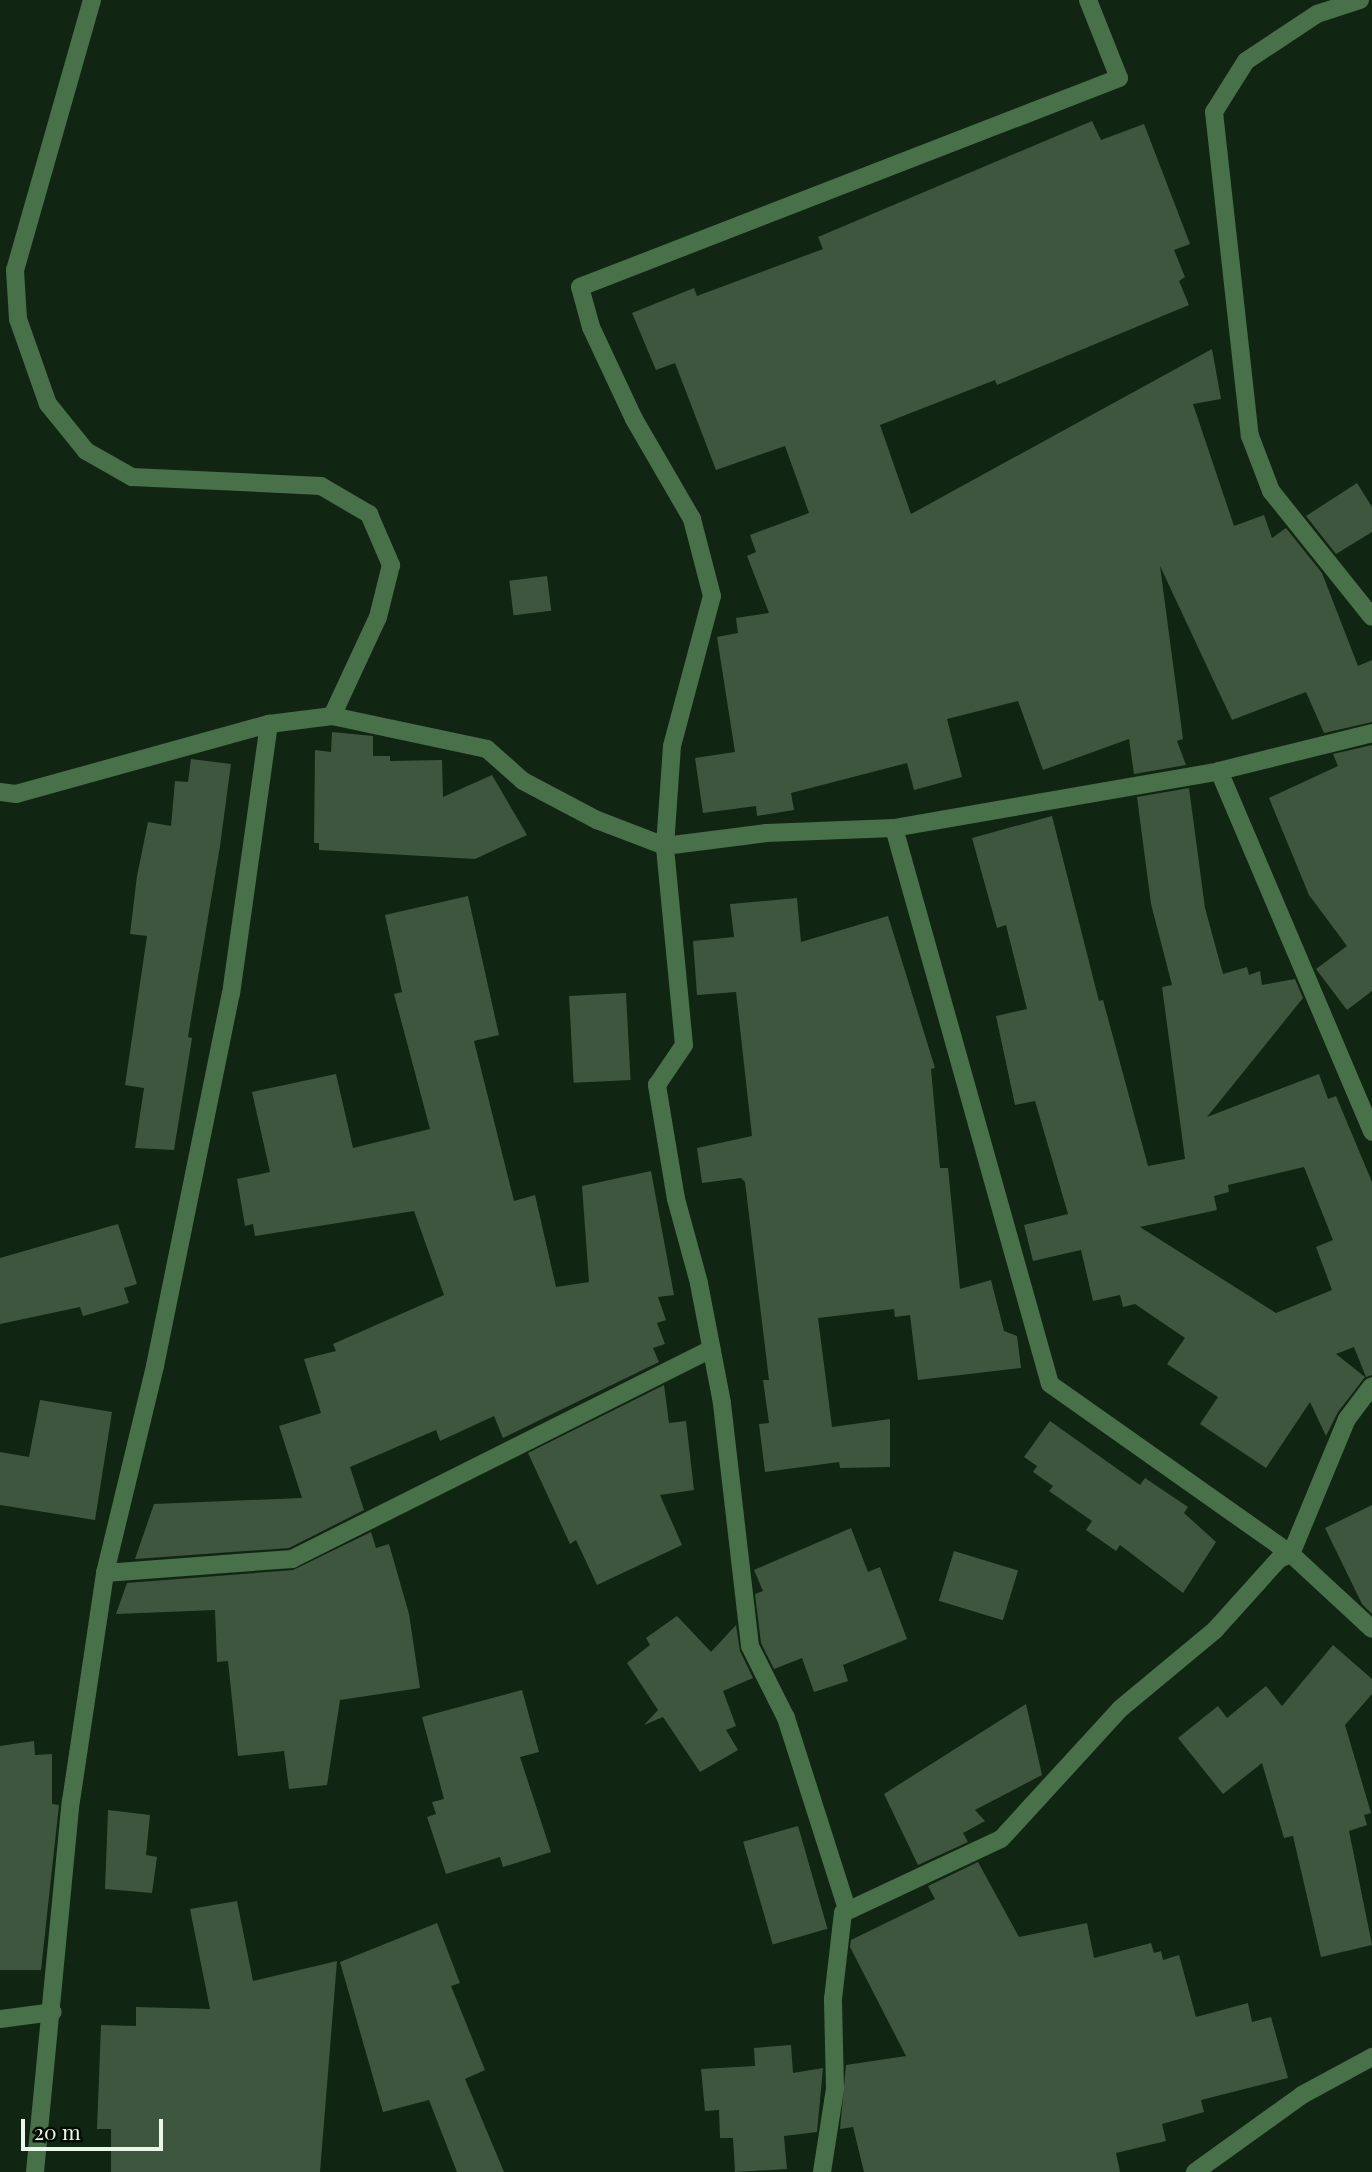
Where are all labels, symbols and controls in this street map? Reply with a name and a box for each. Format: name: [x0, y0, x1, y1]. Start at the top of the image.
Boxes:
scale bar: [24, 2106, 166, 2150]
text: 20 m: [34, 2117, 81, 2145]

